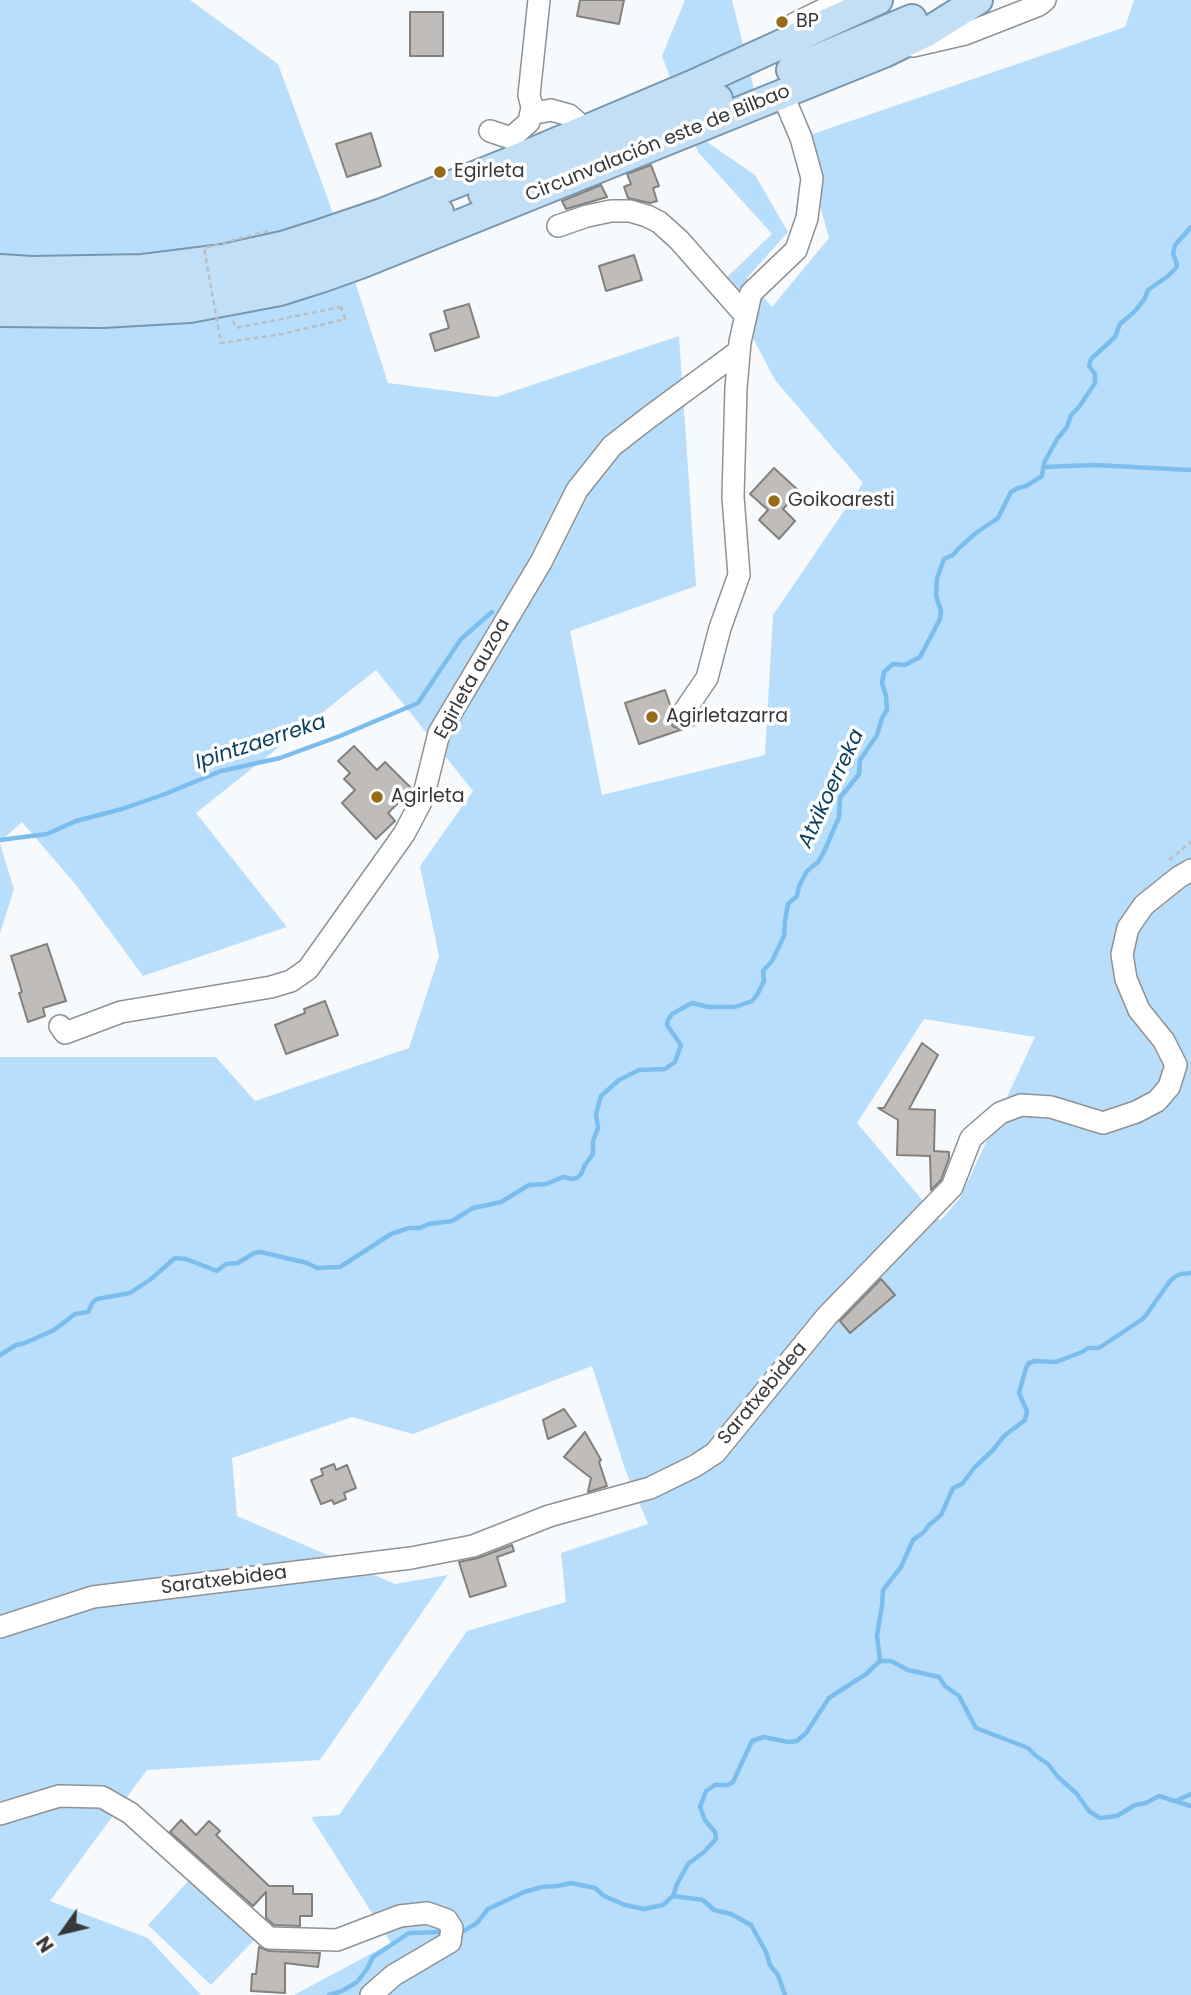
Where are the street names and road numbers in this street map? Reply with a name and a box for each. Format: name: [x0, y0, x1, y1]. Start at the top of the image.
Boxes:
street label: Circunvalación este de Bilbao: [523, 80, 793, 208]
street label: Egirleta auzoa: [430, 615, 516, 743]
street label: Saratxebidea: [714, 1338, 812, 1450]
street label: Saratxebidea: [160, 1562, 288, 1600]

